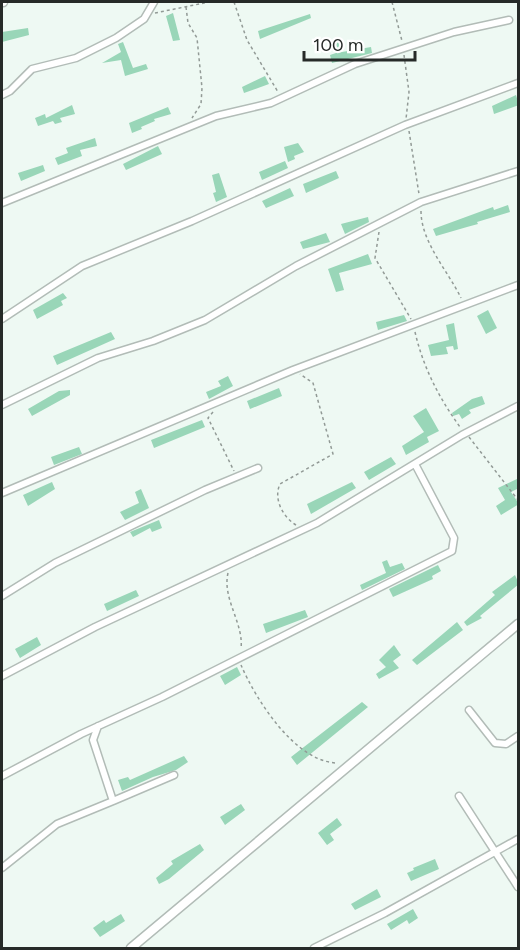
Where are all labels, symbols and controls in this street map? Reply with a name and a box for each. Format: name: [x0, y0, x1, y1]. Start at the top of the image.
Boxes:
scale bar: [304, 24, 415, 62]
text: 100 m: [313, 34, 363, 56]

